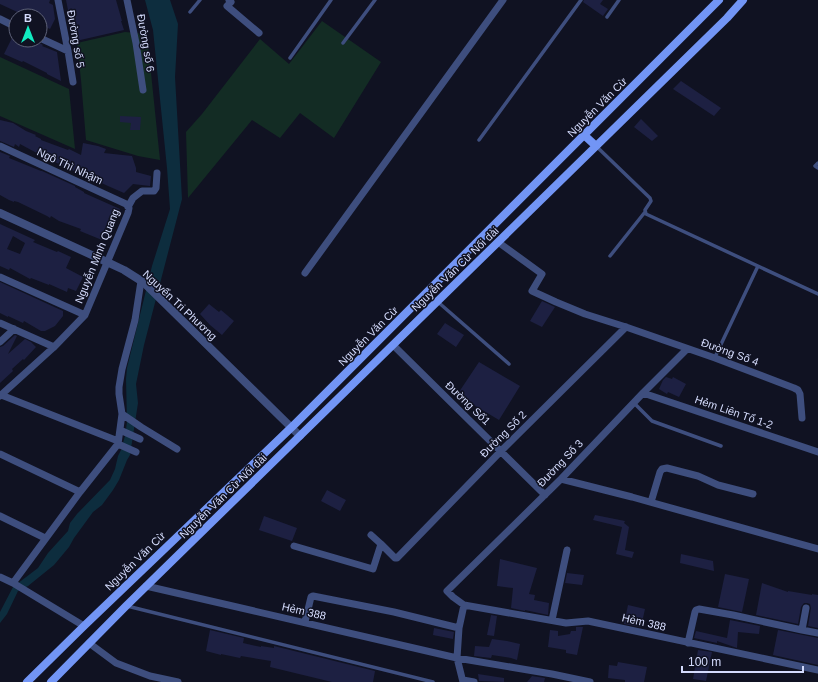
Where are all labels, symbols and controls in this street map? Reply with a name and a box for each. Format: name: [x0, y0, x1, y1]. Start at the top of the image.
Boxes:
north arrow: [8, 8, 48, 48]
street label: Đường số 5: [65, 9, 87, 69]
text: B: [24, 12, 32, 24]
street label: Đường số 6: [135, 13, 157, 73]
street label: Nguyễn Văn Cừ: [565, 74, 630, 139]
street label: Ngô Thì Nhậm: [35, 145, 105, 187]
street label: Nguyễn Minh Quang: [73, 207, 121, 305]
street label: Nguyễn Văn Cừ Nối dài: [409, 224, 501, 314]
street label: Nguyển Tri Phương: [141, 268, 219, 342]
street label: Nguyễn Văn Cừ: [336, 303, 401, 368]
street label: Đường Số 4: [700, 336, 760, 368]
street label: Đường Số1: [443, 379, 493, 427]
street label: Hẻm Liên Tổ 1-2: [693, 393, 775, 431]
street label: Đường Số 2: [477, 408, 529, 460]
street label: Đường Số 3: [535, 437, 585, 489]
street label: Nguyễn Văn Cừ Nối dài: [177, 451, 269, 541]
street label: Nguyễn Văn Cừ: [102, 529, 168, 593]
street label: Hẻm 388: [281, 600, 327, 622]
street label: Hẻm 388: [621, 611, 667, 633]
scale bar: [682, 648, 803, 674]
text: 100 m: [688, 655, 721, 669]

